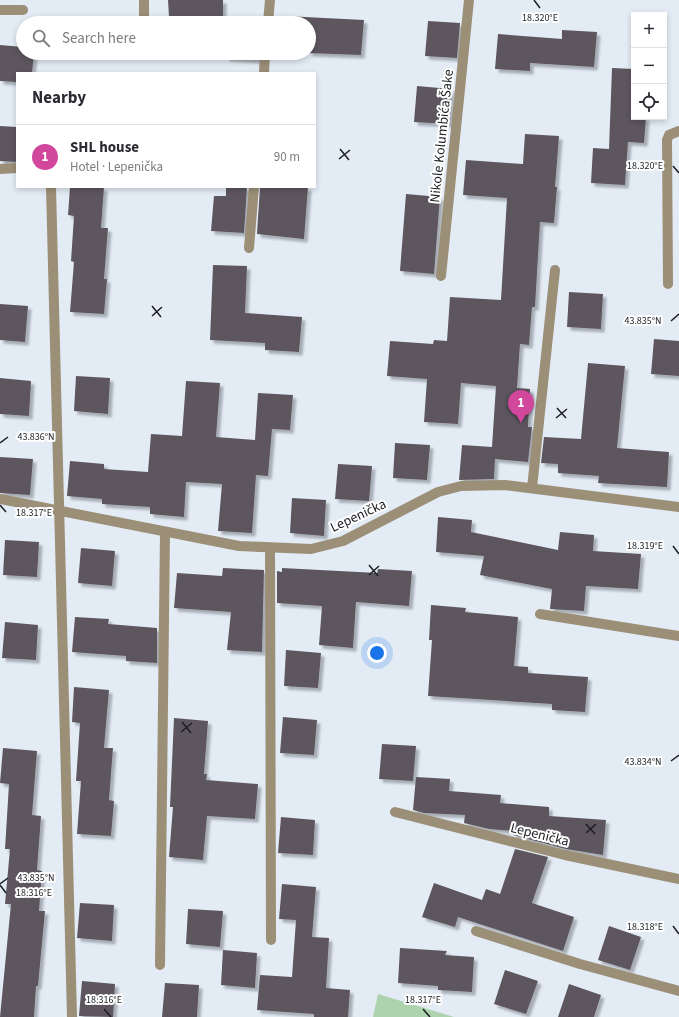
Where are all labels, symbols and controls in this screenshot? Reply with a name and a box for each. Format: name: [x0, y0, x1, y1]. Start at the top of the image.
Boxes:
text: 18.320°E: [522, 11, 558, 25]
map controls: [631, 12, 667, 120]
button: +: [631, 12, 667, 48]
search box: [16, 16, 316, 60]
icon: search: [30, 27, 52, 49]
text: Search here: [62, 28, 136, 49]
button: −: [631, 48, 667, 84]
street label: Nikole Kolumbića Šake: [425, 68, 459, 204]
button: locate: [631, 84, 667, 120]
text: Nearby: [32, 86, 86, 110]
text: SHL house: [70, 137, 139, 158]
text: 1: [42, 148, 48, 166]
text: 90 m: [274, 148, 300, 166]
text: Hotel · Lepenička: [70, 158, 163, 176]
text: 18.320°E: [627, 159, 663, 173]
text: 43.835°N: [624, 314, 662, 328]
pin: 1: [508, 390, 534, 423]
text: 43.836°N: [17, 430, 55, 444]
street label: Lepenička: [327, 494, 390, 538]
text: 18.317°E: [16, 506, 52, 520]
text: 18.319°E: [627, 539, 663, 553]
your location: [367, 643, 387, 663]
text: 43.834°N: [624, 755, 662, 769]
street label: Lepenička: [508, 818, 571, 852]
text: 43.835°N: [17, 871, 55, 885]
text: 18.316°E: [16, 886, 52, 900]
text: 18.318°E: [627, 920, 663, 934]
text: 18.316°E: [86, 993, 122, 1007]
text: 18.317°E: [405, 993, 441, 1007]

